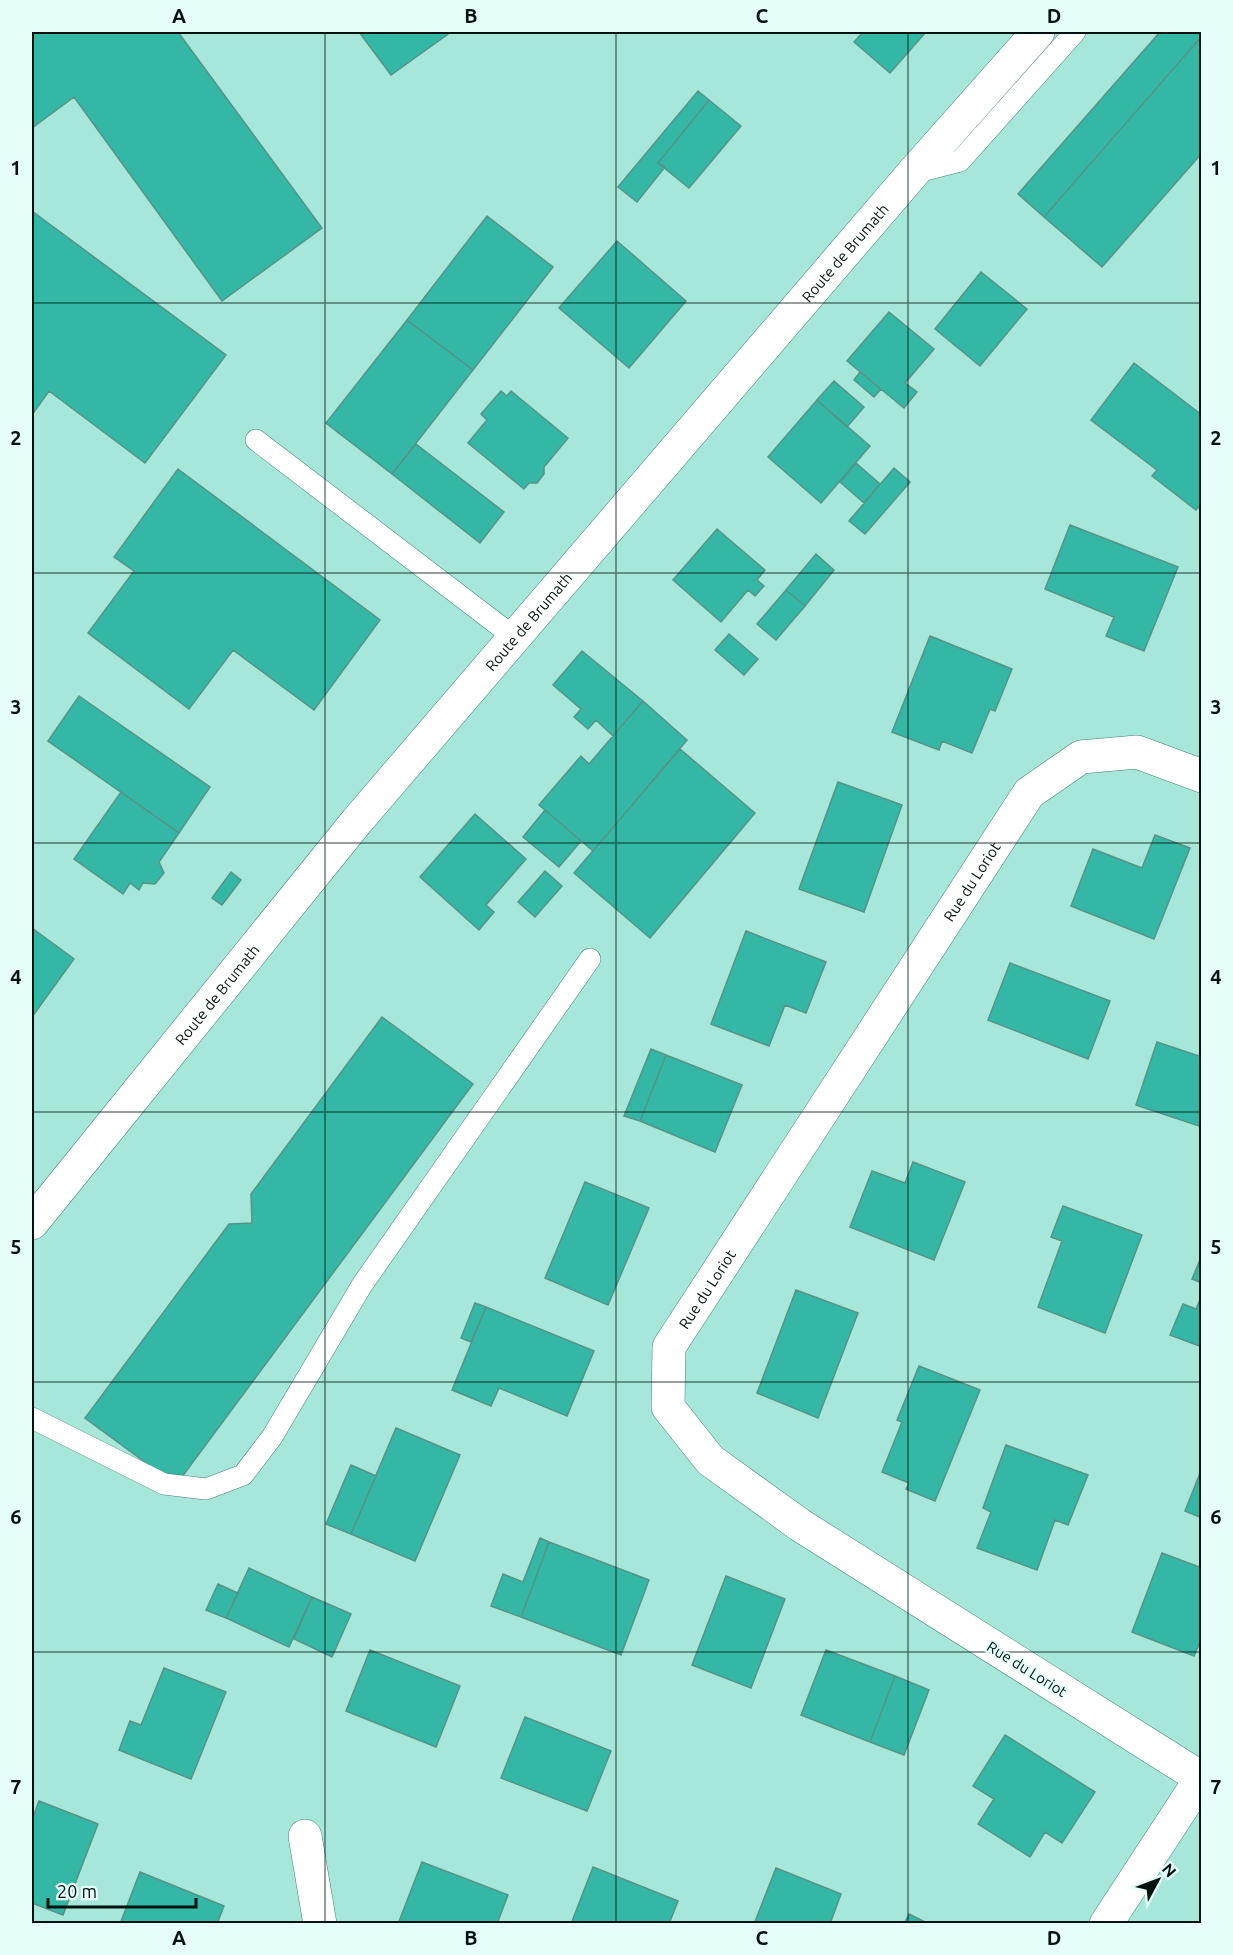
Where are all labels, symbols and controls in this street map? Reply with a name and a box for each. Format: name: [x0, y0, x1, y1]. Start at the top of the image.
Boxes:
text: A: [172, 4, 186, 27]
text: B: [464, 4, 478, 27]
text: C: [756, 4, 769, 27]
text: D: [1047, 4, 1061, 27]
text: 1: [10, 156, 22, 179]
text: 1: [1210, 156, 1222, 179]
street label: Route de Brumath: [798, 200, 892, 305]
text: 2: [10, 426, 22, 449]
text: 2: [1210, 426, 1222, 449]
street label: Route de Brumath: [482, 569, 575, 674]
text: 3: [10, 695, 22, 718]
text: 3: [1210, 695, 1222, 718]
street label: Rue du Loriot: [940, 839, 1003, 924]
street label: Route de Brumath: [171, 941, 262, 1048]
text: 4: [10, 965, 22, 988]
text: 4: [1210, 965, 1222, 988]
text: 5: [10, 1235, 22, 1258]
text: 5: [1210, 1235, 1222, 1258]
street label: Rue du Loriot: [675, 1246, 739, 1332]
text: 6: [10, 1505, 22, 1528]
text: 6: [1210, 1505, 1222, 1528]
street label: Rue du Loriot: [984, 1638, 1070, 1700]
text: 7: [10, 1775, 22, 1798]
text: 7: [1210, 1775, 1222, 1798]
north arrow: [1128, 1850, 1188, 1910]
text: N: [1159, 1860, 1180, 1881]
scale bar: [48, 1871, 196, 1909]
text: 20 m: [57, 1881, 97, 1901]
text: A: [172, 1926, 186, 1949]
text: B: [464, 1926, 478, 1949]
text: C: [756, 1926, 769, 1949]
text: D: [1047, 1926, 1061, 1949]

